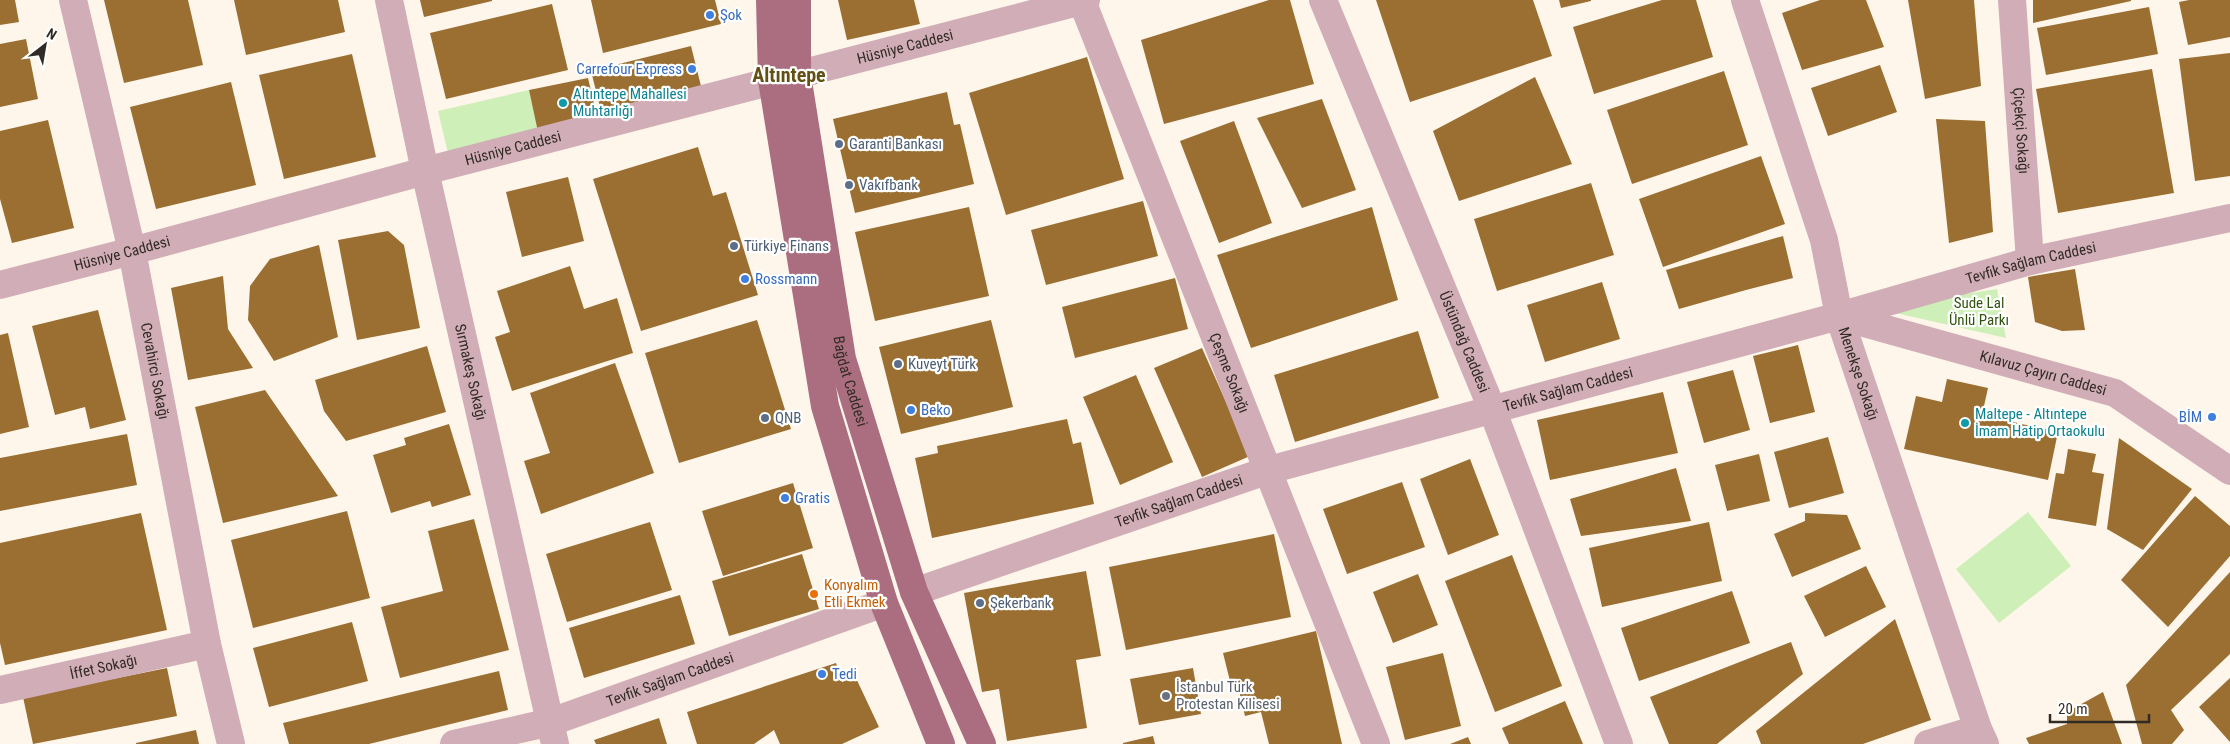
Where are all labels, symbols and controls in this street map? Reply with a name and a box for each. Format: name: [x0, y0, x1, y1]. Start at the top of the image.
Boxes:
place label: Şok: [720, 6, 742, 24]
marker: Şok: [704, 9, 716, 21]
north arrow: [20, 20, 70, 70]
text: N: [44, 25, 59, 43]
street label: Hüsniye Caddesi: [855, 26, 955, 68]
place label: Carrefour Express: [576, 60, 682, 78]
marker: Carrefour Express: [686, 63, 698, 75]
district label: Altıntepe: [752, 63, 826, 87]
place label: Altıntepe Mahallesi Muhtarlığı: [573, 85, 687, 120]
street label: Çiçekçi Sokağı: [2009, 87, 2033, 175]
marker: Altıntepe Mahallesi Muhtarlığı: [557, 97, 569, 109]
street label: Hüsniye Caddesi: [463, 127, 563, 169]
place label: Garanti Bankası: [849, 135, 942, 153]
marker: Garanti Bankası: [833, 138, 845, 150]
place label: Vakıfbank: [859, 176, 918, 194]
marker: Vakıfbank: [843, 179, 855, 191]
street label: Hüsniye Caddesi: [72, 232, 172, 275]
place label: Türkiye Finans: [744, 237, 829, 255]
street label: Tevfik Sağlam Caddesi: [1964, 238, 2098, 288]
marker: Türkiye Finans: [728, 240, 740, 252]
place label: Rossmann: [755, 270, 817, 288]
marker: Rossmann: [739, 273, 751, 285]
street label: Üstündağ Caddesi: [1435, 289, 1493, 395]
park label: Sude Lal Ünlü Parkı: [1949, 294, 2009, 329]
street label: Cevahirci Sokağı: [137, 321, 173, 421]
street label: Sırmakeş Sokağı: [451, 322, 490, 422]
street label: Menekşe Sokağı: [1834, 325, 1882, 423]
street label: Çeşme Sokağı: [1205, 330, 1253, 415]
street label: Bağdat Caddesi: [829, 335, 871, 429]
street label: Kılavuz Çayırı Caddesi: [1978, 347, 2109, 399]
place label: Kuveyt Türk: [908, 355, 976, 373]
marker: Kuveyt Türk: [892, 358, 904, 370]
street label: Tevfik Sağlam Caddesi: [1501, 363, 1635, 415]
place label: Beko: [921, 401, 951, 419]
marker: Beko: [905, 404, 917, 416]
place label: Maltepe - Altıntepe İmam Hatip Ortaokulu: [1975, 405, 2105, 440]
place label: BİM: [2179, 408, 2202, 426]
place label: QNB: [775, 409, 802, 427]
marker: BİM: [2206, 411, 2218, 423]
marker: QNB: [759, 412, 771, 424]
marker: Maltepe - Altıntepe İmam Hatip Ortaokulu: [1959, 417, 1971, 429]
street label: Tevfik Sağlam Caddesi: [1113, 471, 1245, 531]
place label: Gratis: [795, 489, 830, 507]
marker: Gratis: [779, 492, 791, 504]
place label: Konyalım Etli Ekmek: [824, 576, 886, 611]
marker: Konyalım Etli Ekmek: [808, 588, 820, 600]
place label: Şekerbank: [990, 594, 1052, 612]
marker: Şekerbank: [974, 597, 986, 609]
street label: Tevfik Sağlam Caddesi: [604, 648, 736, 710]
street label: İffet Sokağı: [68, 651, 139, 683]
place label: Tedi: [832, 665, 857, 683]
marker: Tedi: [816, 668, 828, 680]
place label: İstanbul Türk Protestan Kilisesi: [1176, 678, 1280, 713]
marker: İstanbul Türk Protestan Kilisesi: [1160, 690, 1172, 702]
scale bar: [2050, 692, 2149, 724]
text: 20 m: [2058, 700, 2088, 718]

